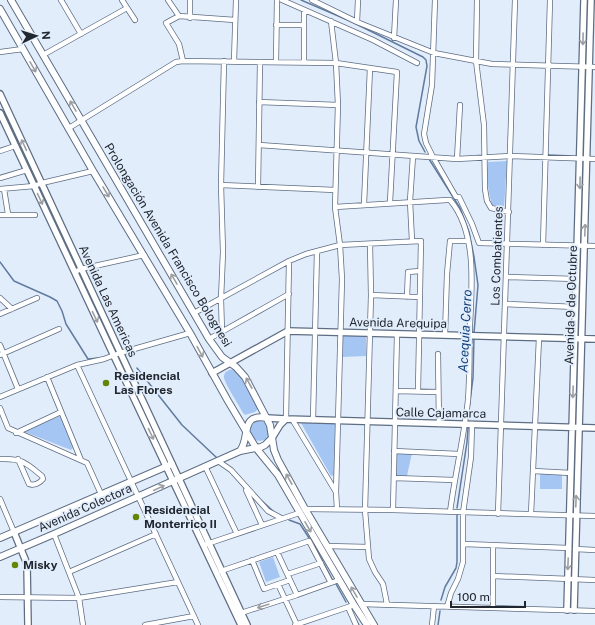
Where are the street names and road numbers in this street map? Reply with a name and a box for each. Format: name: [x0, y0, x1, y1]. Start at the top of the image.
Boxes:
street label: Prolongación Avenida Francisco Bolognesi: [101, 141, 235, 349]
street label: Los Combatientes: [488, 206, 506, 306]
street label: Avenida Las Americas: [76, 243, 140, 359]
street label: Avenida 9 de Octubre: [562, 245, 580, 365]
street label: Avenida Arequipa: [349, 315, 447, 331]
street label: Calle Cajamarca: [396, 405, 486, 421]
street label: Avenida Colectora: [36, 481, 134, 535]

